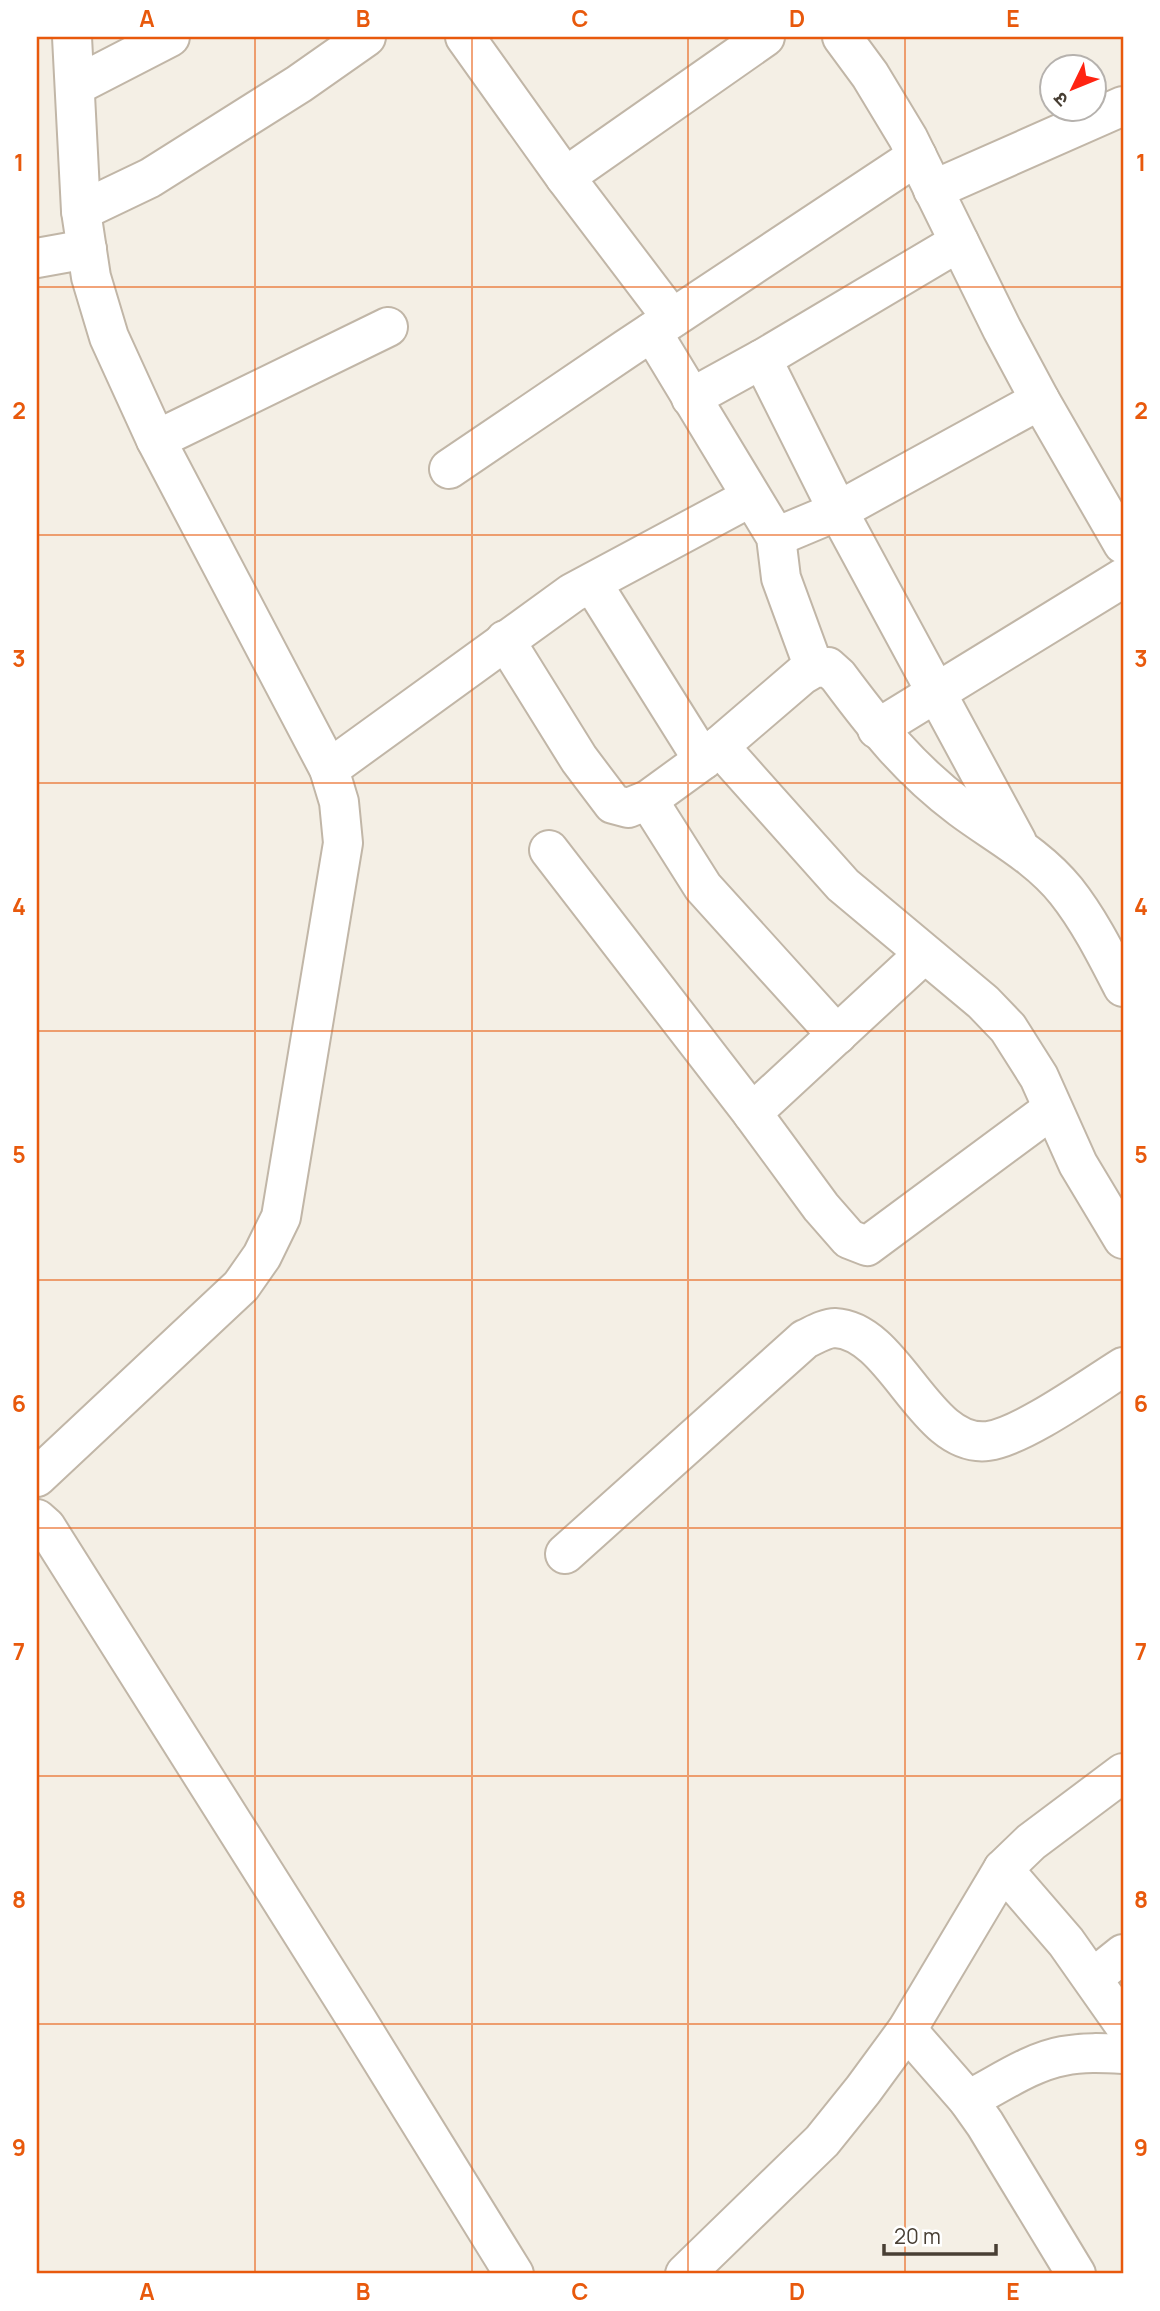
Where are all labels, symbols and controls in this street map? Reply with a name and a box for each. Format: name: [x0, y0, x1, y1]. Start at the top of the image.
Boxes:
text: A: [139, 2, 155, 34]
text: B: [356, 2, 370, 34]
text: C: [572, 2, 589, 34]
text: D: [789, 2, 805, 34]
text: E: [1006, 2, 1020, 34]
north arrow: [1038, 52, 1108, 122]
text: उ: [1047, 86, 1074, 113]
text: 1: [14, 146, 24, 178]
text: 1: [1136, 146, 1146, 178]
text: 2: [12, 394, 26, 426]
text: 2: [1134, 394, 1148, 426]
text: 3: [12, 642, 26, 674]
text: 3: [1134, 642, 1148, 674]
text: 4: [12, 890, 26, 922]
text: 4: [1134, 890, 1148, 922]
text: 5: [12, 1138, 26, 1170]
text: 5: [1134, 1138, 1148, 1170]
text: 6: [12, 1387, 26, 1419]
text: 6: [1134, 1387, 1148, 1419]
text: 7: [13, 1635, 25, 1667]
text: 7: [1135, 1635, 1147, 1667]
text: 8: [12, 1883, 26, 1915]
text: 8: [1134, 1883, 1148, 1915]
text: 9: [12, 2131, 26, 2163]
text: 9: [1134, 2131, 1148, 2163]
scale bar: [884, 2213, 996, 2257]
text: 20 m: [894, 2222, 941, 2250]
text: A: [139, 2275, 155, 2307]
text: B: [356, 2275, 370, 2307]
text: C: [572, 2275, 589, 2307]
text: D: [789, 2275, 805, 2307]
text: E: [1006, 2275, 1020, 2307]

